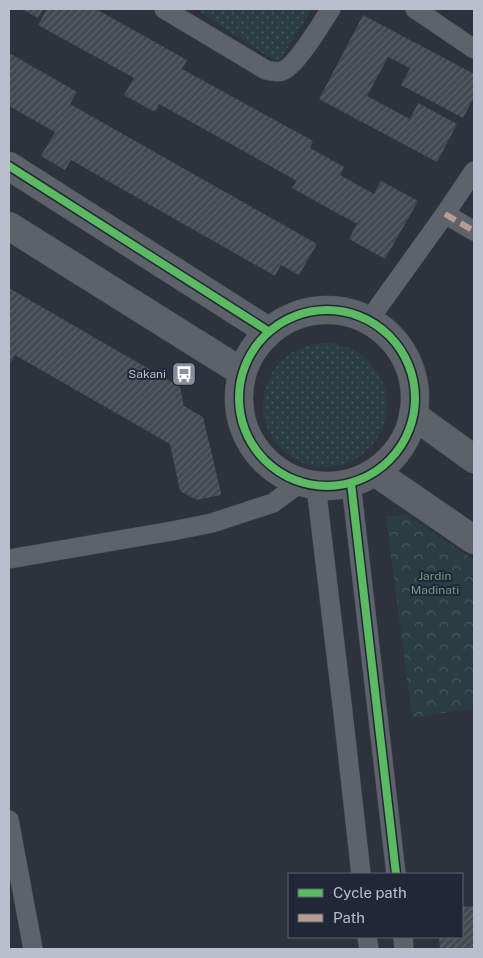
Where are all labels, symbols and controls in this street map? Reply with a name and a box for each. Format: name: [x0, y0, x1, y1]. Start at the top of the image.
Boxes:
bus stop icon: Sakani: [171, 361, 197, 387]
place label: Sakani: [128, 367, 166, 381]
park label: Jardin Madinati: [411, 569, 459, 597]
legend: [288, 873, 463, 938]
text: Cycle path: [333, 884, 407, 901]
text: Path: [333, 909, 365, 926]

